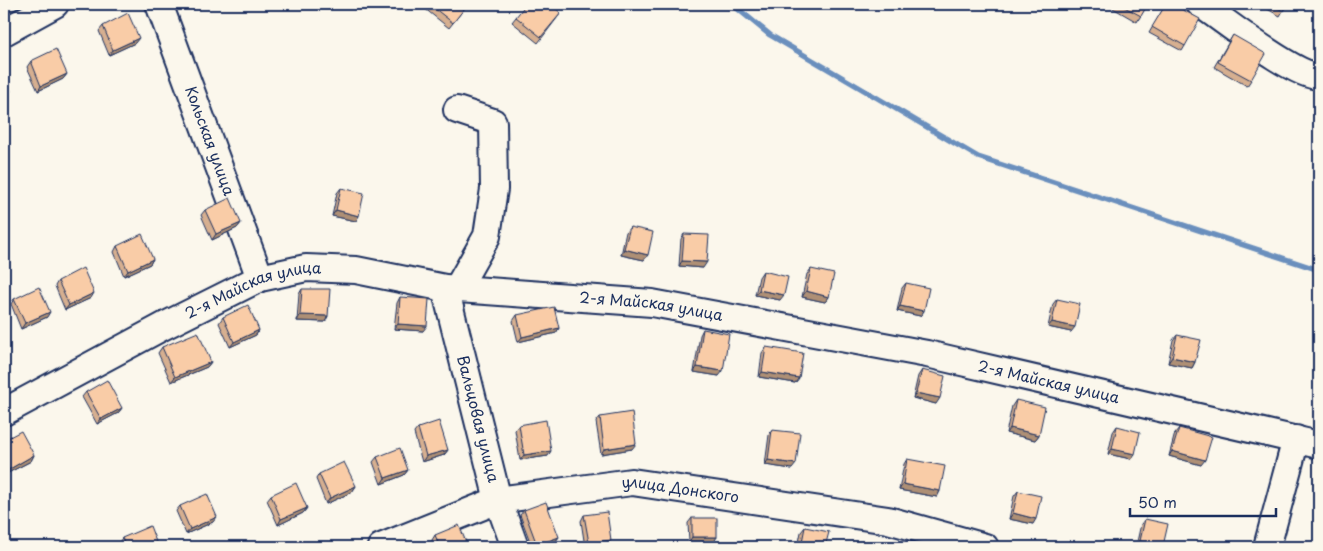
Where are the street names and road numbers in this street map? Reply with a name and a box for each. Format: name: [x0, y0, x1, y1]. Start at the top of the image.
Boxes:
street label: Кольская улица: [180, 82, 242, 199]
street label: 2-я Майская улица: [181, 255, 322, 324]
street label: 2-я Майская улица: [579, 285, 726, 326]
street label: Вальцовая улица: [452, 353, 506, 485]
street label: 2-я Майская улица: [976, 353, 1123, 408]
street label: улица Донского: [620, 469, 741, 508]

